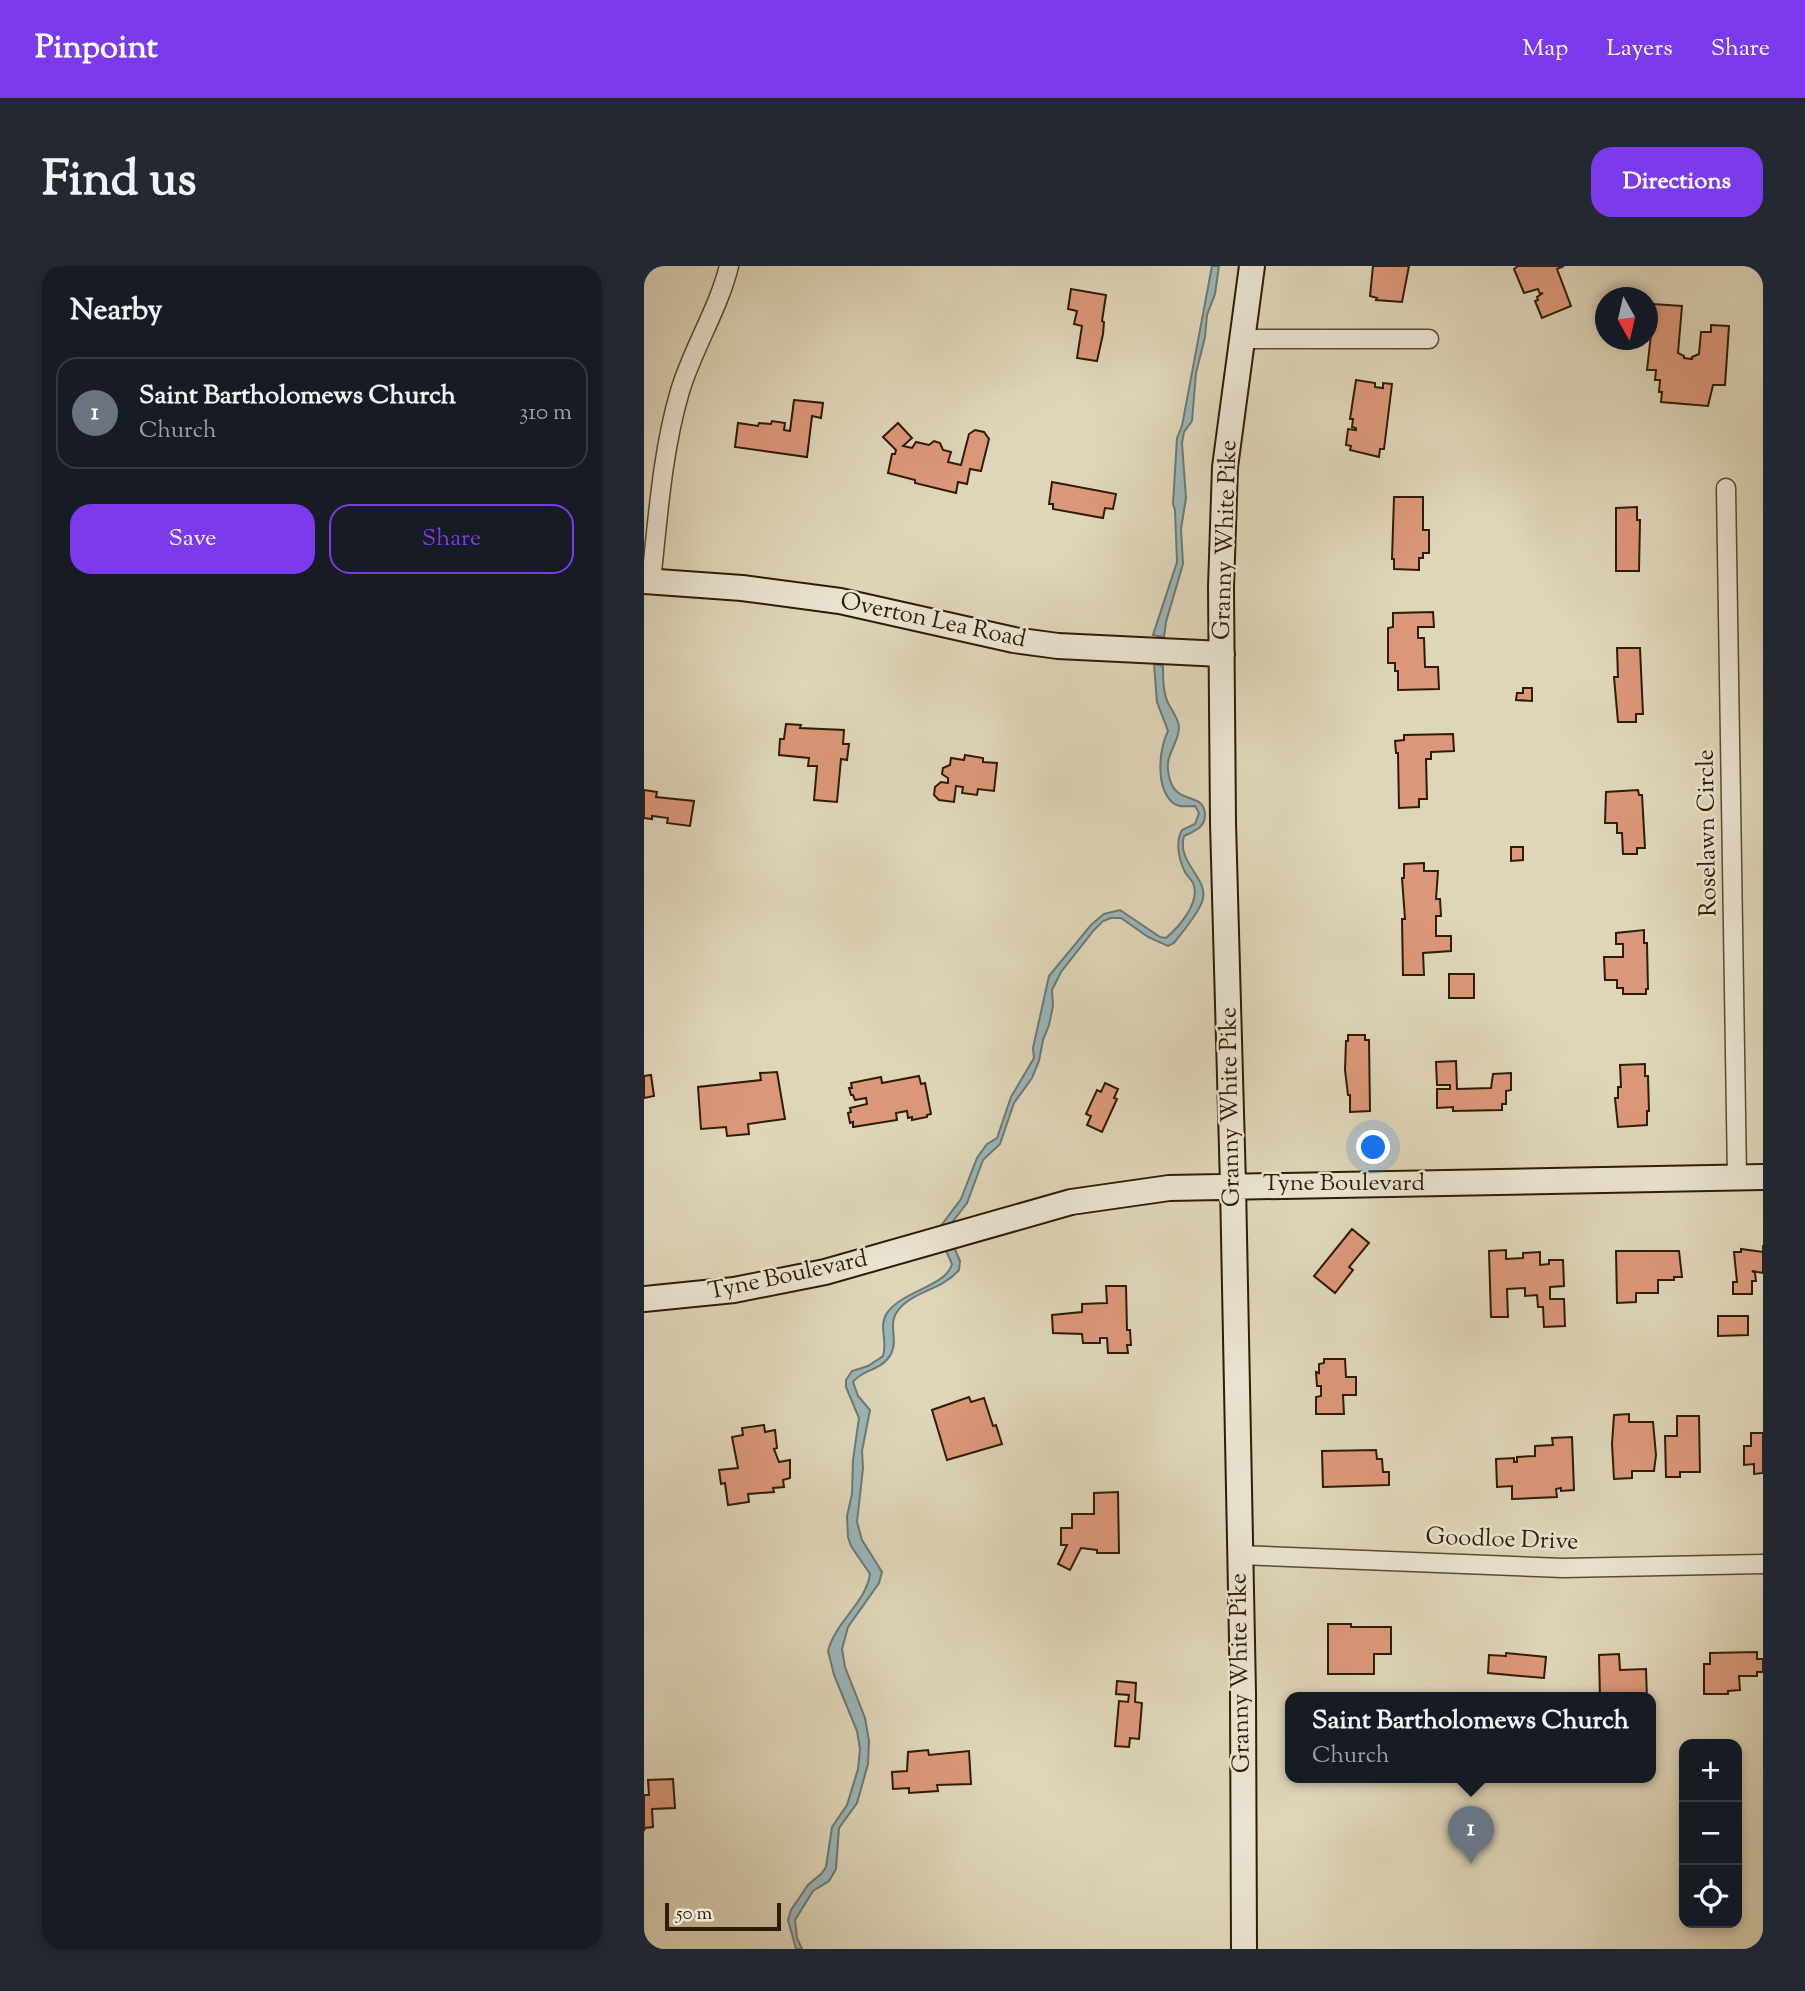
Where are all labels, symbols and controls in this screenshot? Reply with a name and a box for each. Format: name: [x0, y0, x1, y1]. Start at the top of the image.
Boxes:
text: Pinpoint: [35, 25, 158, 73]
text: Map: [1522, 32, 1568, 66]
text: Layers: [1606, 32, 1673, 66]
text: Share: [1711, 32, 1770, 66]
text: Find us: [42, 147, 196, 217]
button: Directions: [1591, 147, 1763, 217]
north arrow: [1595, 287, 1658, 350]
text: Nearby: [70, 290, 162, 333]
text: Saint Bartholomews Church: [139, 378, 456, 415]
text: 1: [91, 397, 99, 430]
text: 310 m: [519, 397, 572, 430]
text: Church: [139, 415, 217, 448]
street label: Granny White Pike: [1206, 439, 1246, 641]
button: Save: [70, 504, 315, 574]
button: Share: [329, 504, 574, 574]
street label: Overton Lea Road: [837, 585, 1029, 657]
street label: Roselawn Circle: [1690, 749, 1726, 917]
street label: Granny White Pike: [1212, 1007, 1250, 1207]
your location: [1356, 1130, 1390, 1164]
street label: Tyne Boulevard: [1263, 1167, 1426, 1201]
street label: Tyne Boulevard: [705, 1242, 871, 1309]
street label: Goodloe Drive: [1425, 1520, 1579, 1560]
street label: Granny White Pike: [1222, 1573, 1260, 1773]
popup: [1285, 1692, 1656, 1783]
text: Saint Bartholomews Church: [1312, 1703, 1629, 1740]
map controls: [1679, 1739, 1742, 1928]
button: +: [1679, 1739, 1742, 1802]
text: Church: [1312, 1740, 1389, 1773]
button: −: [1679, 1802, 1742, 1865]
pin: 1: [1448, 1806, 1494, 1864]
button: locate: [1679, 1865, 1742, 1928]
scale bar: [665, 1900, 780, 1932]
text: 50 m: [676, 1901, 712, 1928]

